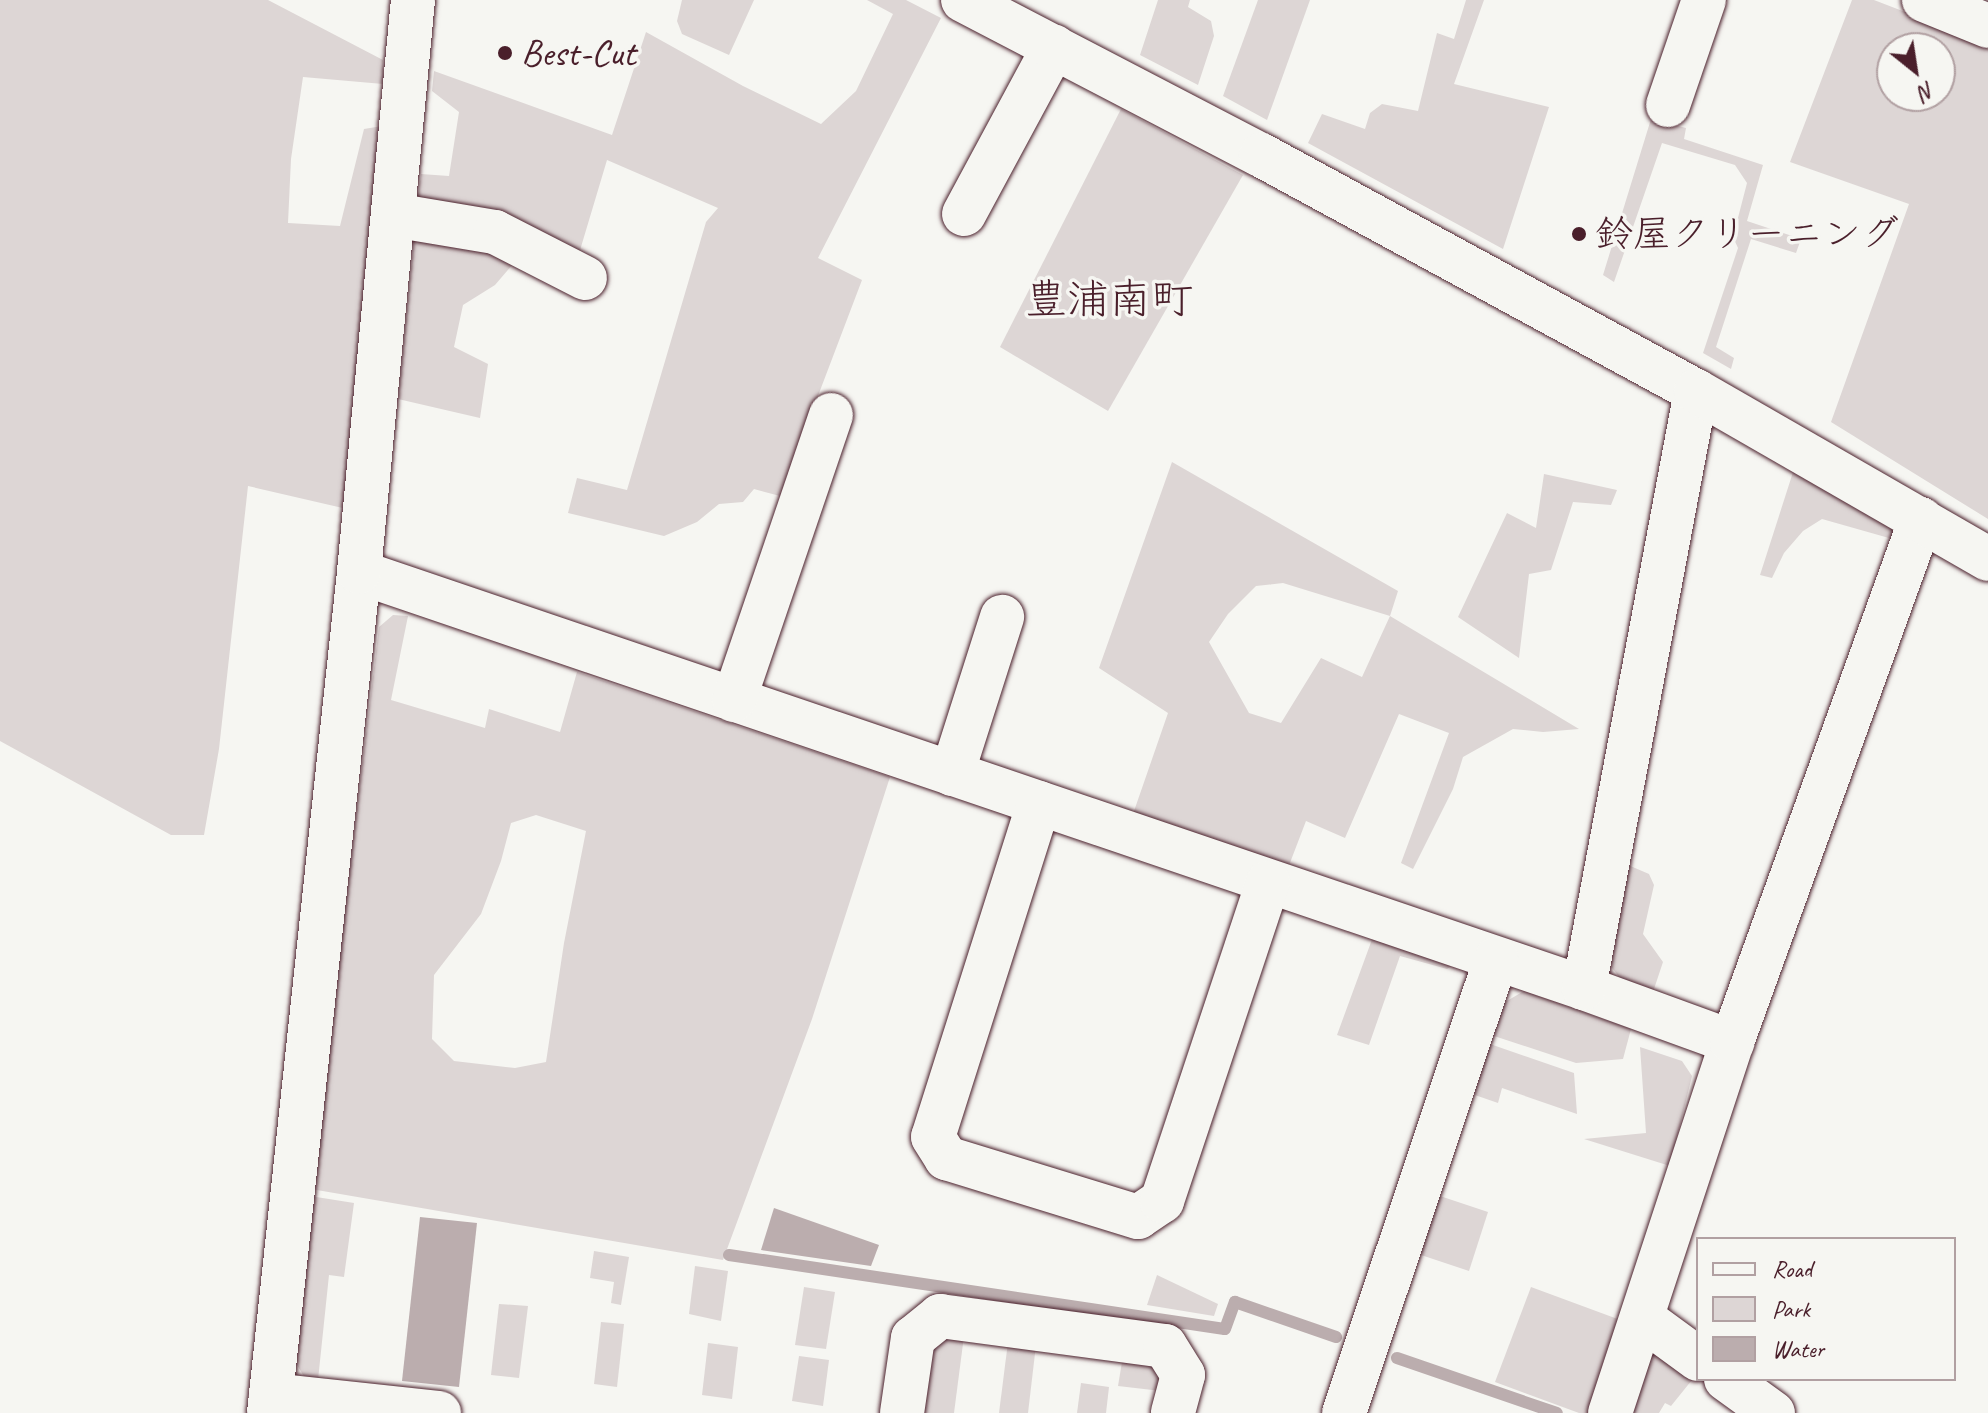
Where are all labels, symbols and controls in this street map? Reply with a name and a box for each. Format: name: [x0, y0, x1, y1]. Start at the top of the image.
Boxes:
place label: Best-Cut: [521, 30, 635, 76]
north arrow: [1876, 32, 1956, 112]
marker: Best-Cut: [496, 44, 514, 62]
text: N: [1914, 76, 1940, 107]
place label: 鈴屋クリーニング: [1595, 211, 1899, 257]
marker: 鈴屋クリーニング: [1570, 225, 1588, 243]
district label: 豊浦南町: [1025, 275, 1193, 325]
legend: [1696, 1237, 1956, 1381]
text: Road: [1772, 1254, 1812, 1284]
text: Park: [1772, 1294, 1810, 1324]
text: Water: [1772, 1334, 1824, 1364]

